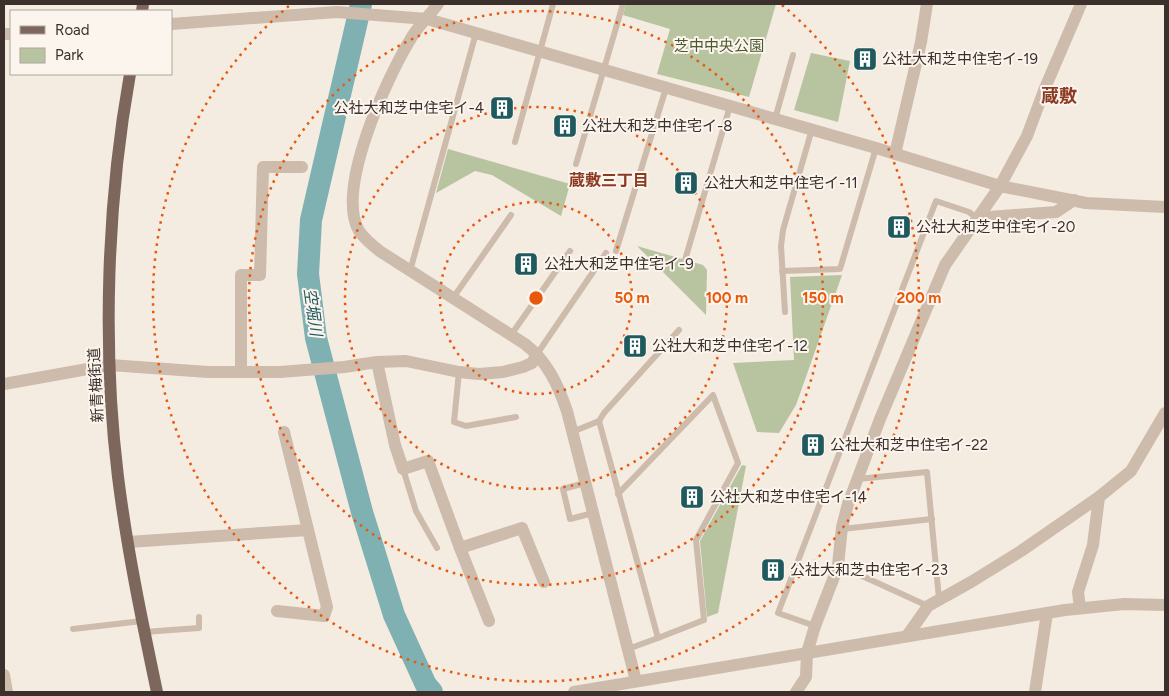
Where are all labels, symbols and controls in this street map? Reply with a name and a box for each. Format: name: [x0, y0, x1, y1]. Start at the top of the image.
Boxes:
legend: [10, 10, 172, 75]
text: Road: [55, 21, 90, 39]
park label: 芝中中央公園: [674, 37, 764, 55]
text: Park: [55, 46, 84, 64]
building icon: 公社大和芝中住宅イ-19: [852, 46, 878, 72]
place label: 公社大和芝中住宅イ-19: [882, 50, 1038, 68]
district label: 蔵敷: [1041, 85, 1077, 107]
building icon: 公社大和芝中住宅イ-4: [489, 95, 515, 121]
place label: 公社大和芝中住宅イ-4: [333, 99, 484, 117]
building icon: 公社大和芝中住宅イ-8: [552, 113, 578, 139]
place label: 公社大和芝中住宅イ-8: [582, 117, 732, 135]
building icon: 公社大和芝中住宅イ-11: [673, 170, 699, 196]
district label: 蔵敷三丁目: [569, 171, 649, 190]
place label: 公社大和芝中住宅イ-11: [704, 174, 858, 192]
building icon: 公社大和芝中住宅イ-20: [886, 214, 912, 240]
place label: 公社大和芝中住宅イ-20: [916, 218, 1075, 236]
building icon: 公社大和芝中住宅イ-9: [513, 251, 539, 277]
place label: 公社大和芝中住宅イ-9: [544, 255, 694, 273]
water label: 空堀川: [300, 287, 326, 339]
centre of rings: [527, 289, 545, 307]
text: 50 m: [614, 289, 650, 307]
text: 100 m: [706, 289, 748, 307]
text: 150 m: [802, 289, 844, 307]
text: 200 m: [897, 289, 941, 307]
building icon: 公社大和芝中住宅イ-12: [622, 333, 648, 359]
place label: 公社大和芝中住宅イ-12: [652, 337, 808, 355]
street label: 新青梅街道: [85, 347, 107, 423]
building icon: 公社大和芝中住宅イ-22: [800, 432, 826, 458]
place label: 公社大和芝中住宅イ-22: [830, 436, 988, 454]
building icon: 公社大和芝中住宅イ-14: [679, 484, 705, 510]
place label: 公社大和芝中住宅イ-14: [710, 488, 867, 506]
building icon: 公社大和芝中住宅イ-23: [760, 557, 786, 583]
place label: 公社大和芝中住宅イ-23: [790, 561, 948, 579]

